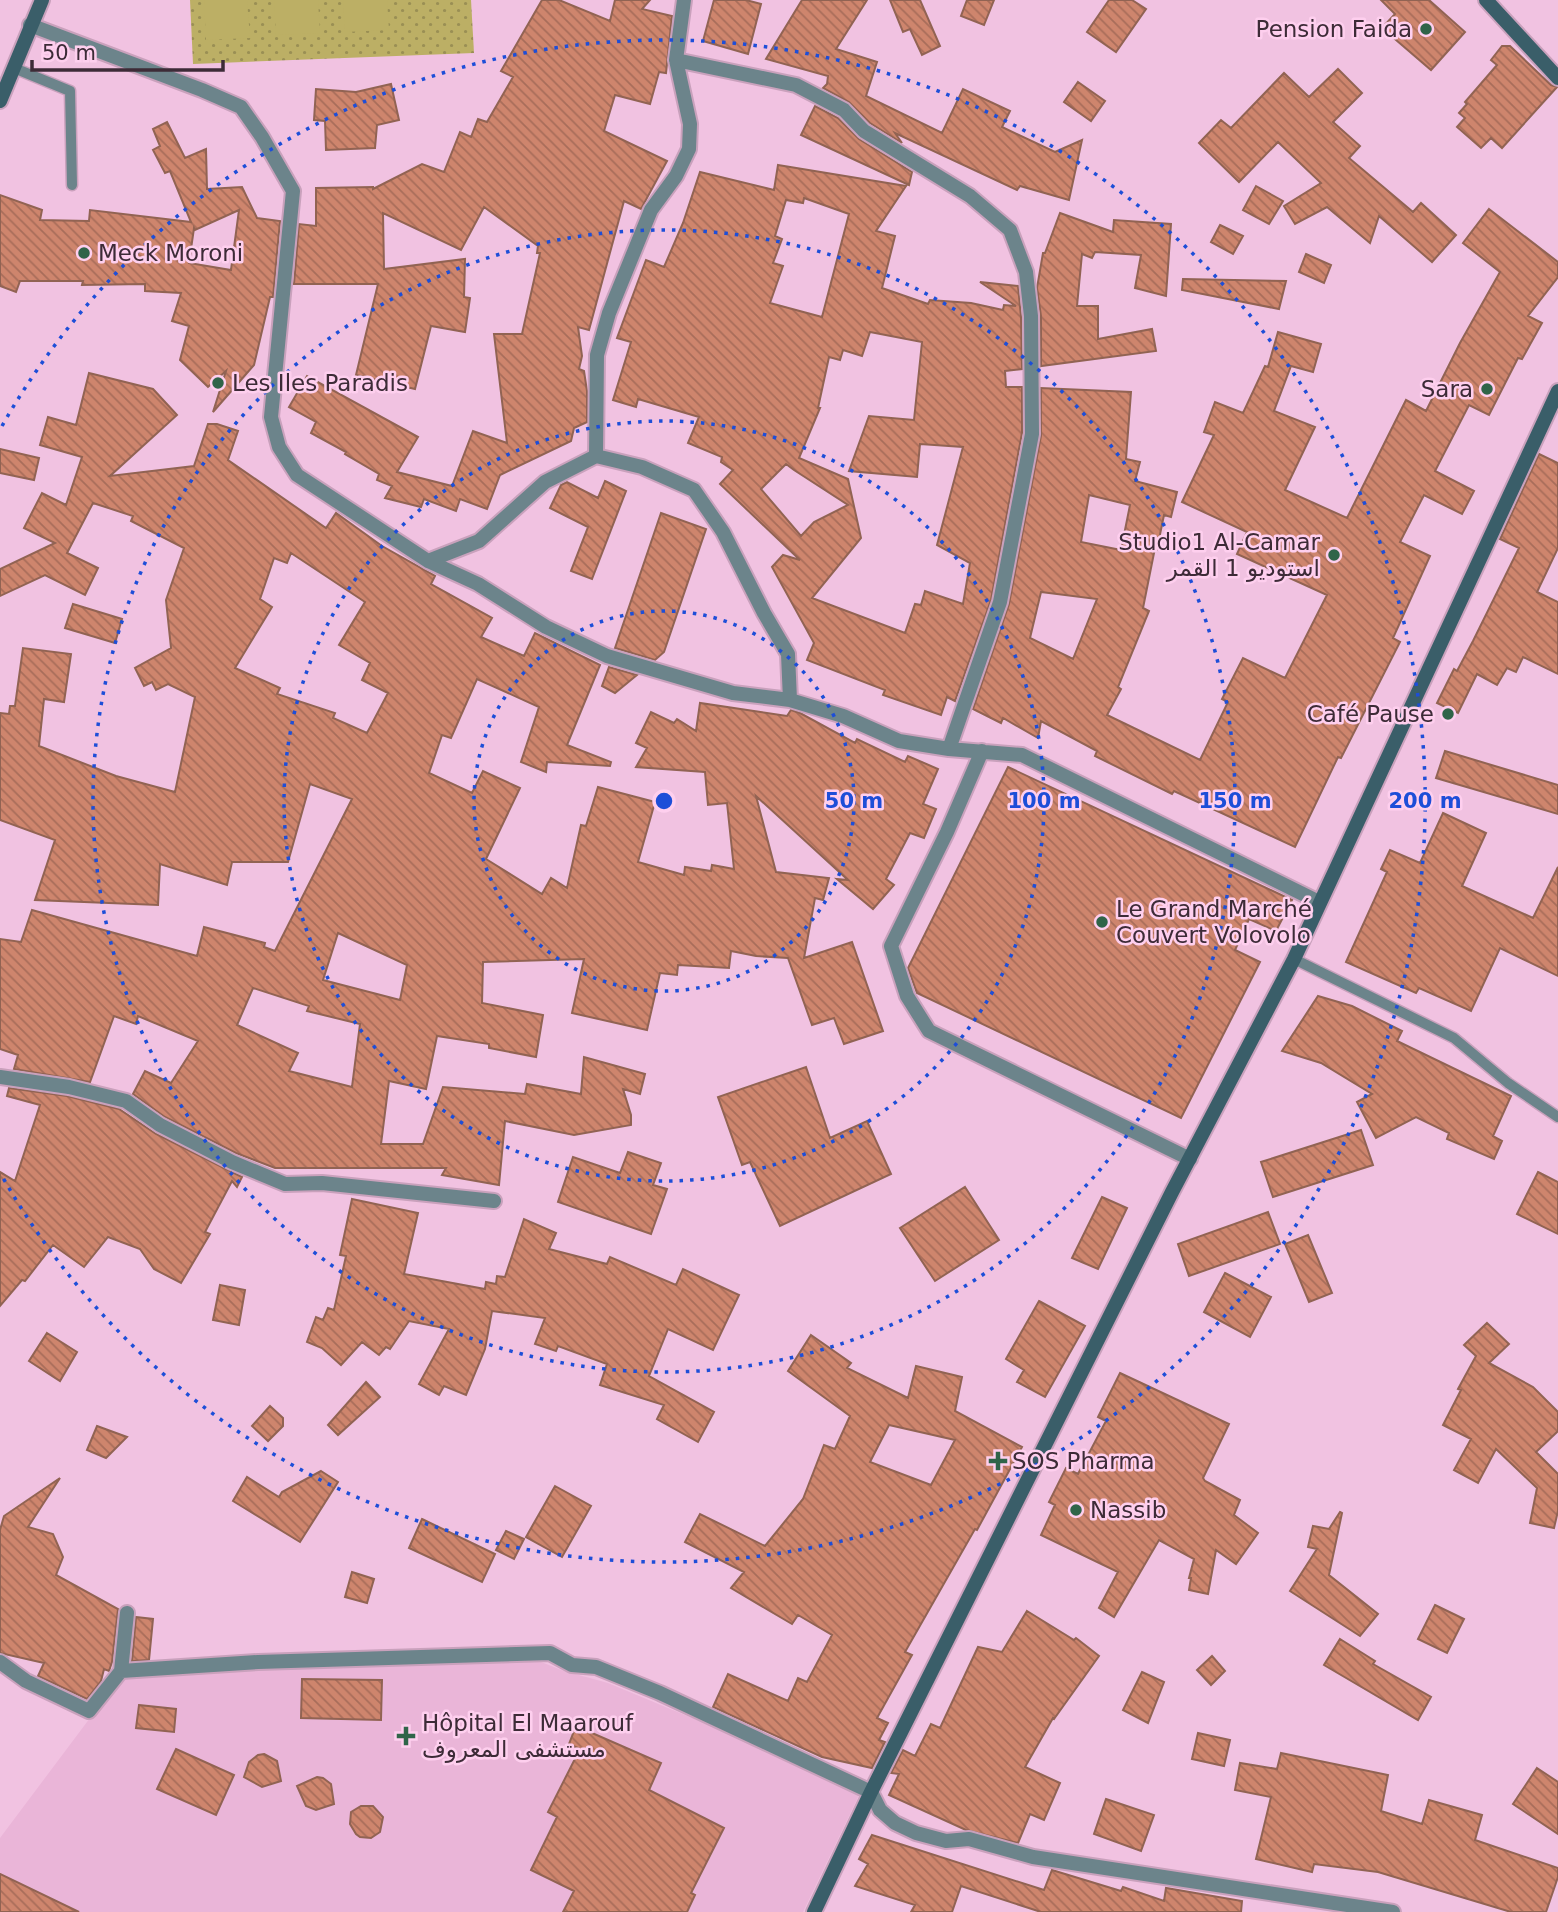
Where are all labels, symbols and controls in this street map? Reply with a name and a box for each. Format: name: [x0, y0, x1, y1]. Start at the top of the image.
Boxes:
place label: Pension Faida: [1256, 16, 1412, 42]
marker: Pension Faida: [1418, 21, 1434, 37]
scale bar: [32, 28, 222, 72]
text: 50 m: [42, 41, 96, 65]
place label: Meck Moroni: [98, 240, 243, 266]
marker: Meck Moroni: [76, 245, 92, 261]
place label: Les Iles Paradis: [232, 370, 408, 396]
marker: Les Iles Paradis: [210, 375, 226, 391]
place label: Sara: [1421, 376, 1473, 402]
marker: Sara: [1479, 381, 1495, 397]
place label: Studio1 Al-Camar استوديو 1 القمر: [1118, 529, 1321, 582]
marker: Studio1 Al-Camar استوديو 1 القمر: [1326, 547, 1342, 563]
place label: Café Pause: [1307, 701, 1434, 727]
marker: Café Pause: [1440, 706, 1456, 722]
centre of rings: [652, 789, 676, 813]
text: 50 m: [825, 789, 883, 813]
text: 100 m: [1007, 789, 1081, 813]
text: 150 m: [1198, 789, 1272, 813]
text: 200 m: [1388, 789, 1462, 813]
place label: Le Grand Marché Couvert Volovolo: [1116, 896, 1312, 948]
marker: Le Grand Marché Couvert Volovolo: [1094, 914, 1110, 930]
place label: SOS Pharma: [1012, 1448, 1155, 1474]
marker: SOS Pharma: [990, 1453, 1006, 1469]
place label: Nassib: [1090, 1497, 1166, 1523]
marker: Nassib: [1068, 1502, 1084, 1518]
place label: Hôpital El Maarouf مستشفى المعروف: [422, 1710, 634, 1763]
marker: Hôpital El Maarouf مستشفى المعروف: [396, 1726, 416, 1746]

